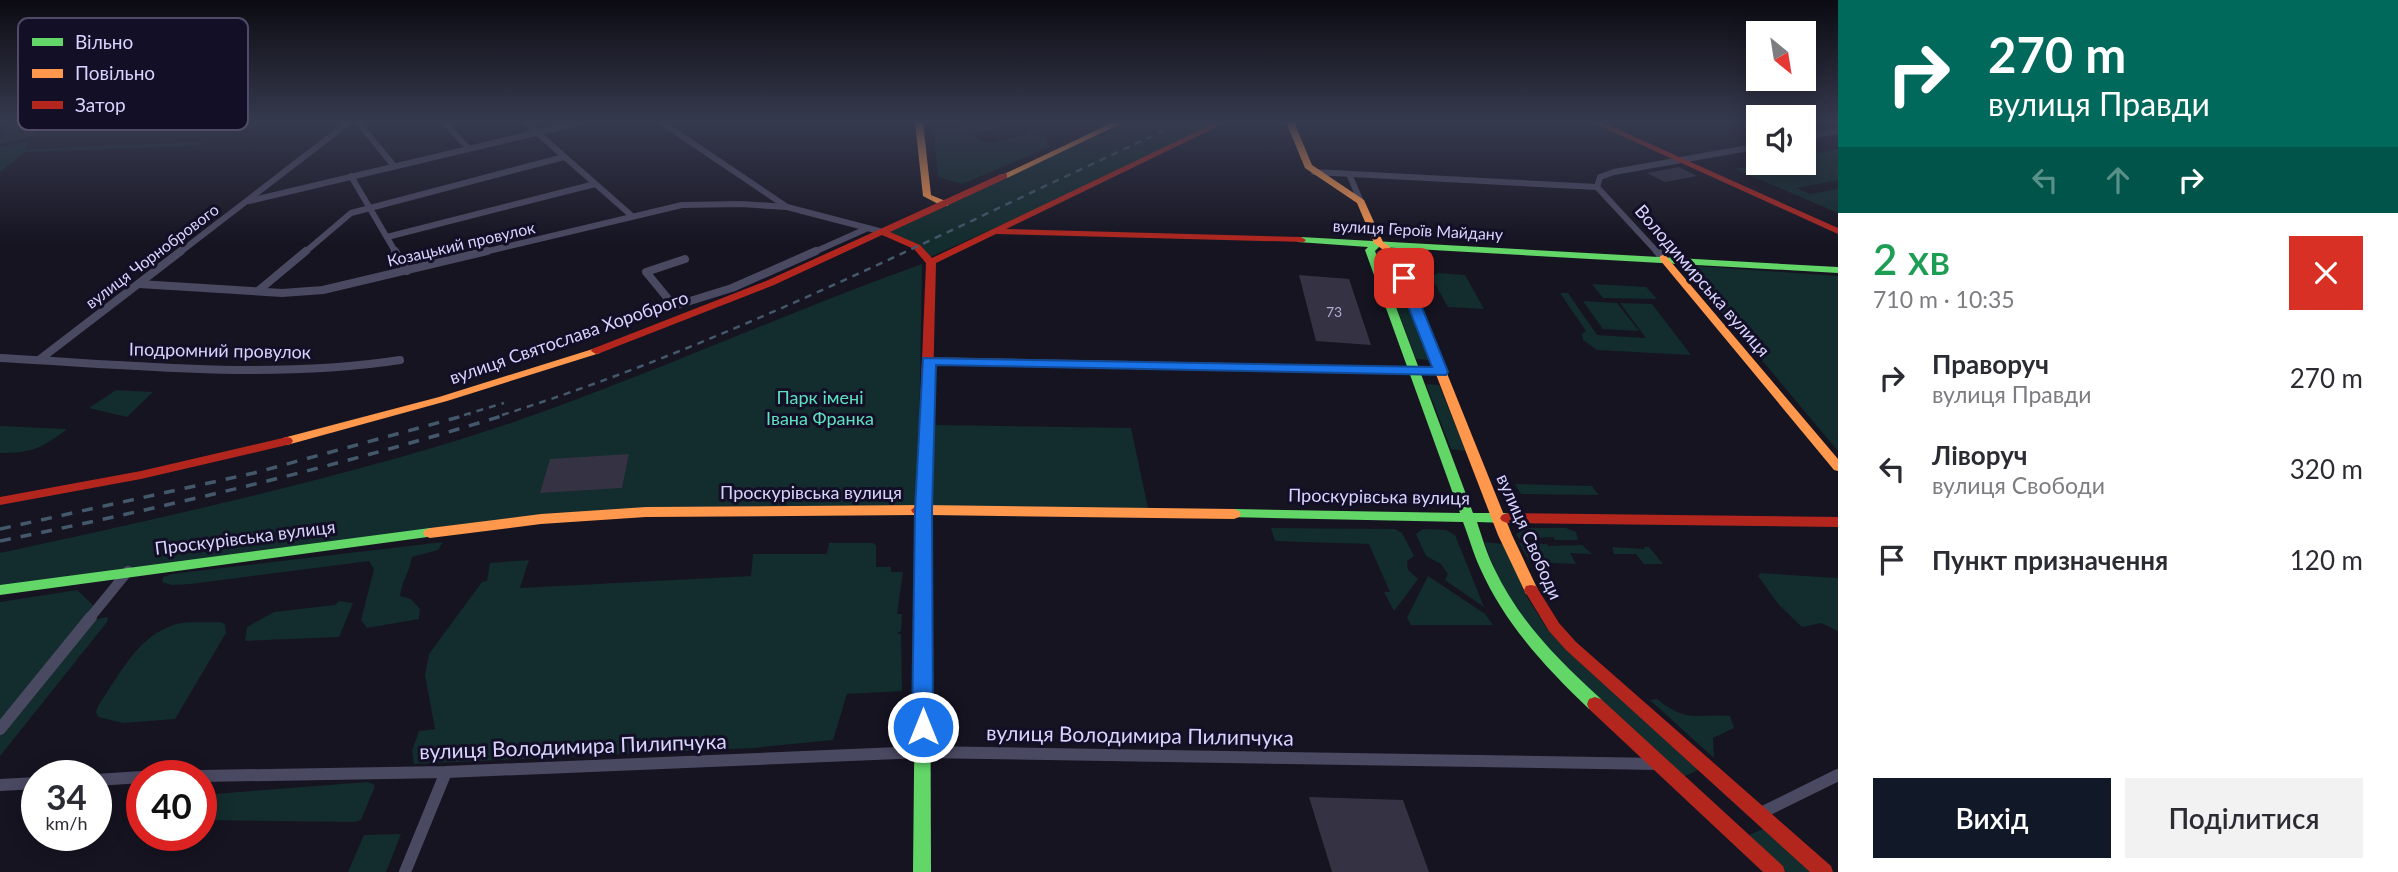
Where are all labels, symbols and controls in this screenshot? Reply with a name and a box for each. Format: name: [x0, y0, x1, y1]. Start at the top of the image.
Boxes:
legend: [18, 18, 248, 130]
north arrow: [1746, 21, 1816, 91]
map controls: [1746, 21, 1816, 175]
text: 270 m: [1988, 25, 2126, 83]
icon: right: [1873, 28, 1964, 119]
text: Вільно: [75, 30, 133, 53]
text: Повільно: [75, 61, 155, 84]
text: вулиця Правди: [1988, 84, 2210, 123]
text: Затор: [75, 93, 126, 116]
button: sound: [1746, 105, 1816, 175]
icon: left: [2026, 161, 2064, 199]
icon: ahead: [2099, 161, 2137, 199]
icon: right: [2172, 161, 2210, 199]
street label: вулиця Чорнобрового: [81, 199, 222, 312]
street label: Володимирська вулиця: [1631, 200, 1775, 361]
street label: вулиця Героїв Майдану: [1332, 216, 1504, 243]
street label: Козацький провулок: [385, 217, 537, 270]
text: 2 хв: [1873, 234, 1950, 284]
button: close: [2289, 236, 2363, 310]
pin: [1374, 248, 1434, 308]
icon: arrive: [1385, 259, 1423, 297]
text: 710 m · 10:35: [1873, 285, 2015, 313]
street label: вулиця Святослава Хороброго: [446, 286, 691, 388]
house number: 73: [1326, 303, 1342, 320]
street label: Іподромний провулок: [129, 337, 312, 363]
text: Праворуч: [1932, 348, 2049, 380]
icon: right: [1873, 359, 1911, 397]
text: 270 m: [2290, 362, 2363, 394]
text: вулиця Правди: [1932, 380, 2092, 408]
park label: Парк імені Івана Франка: [766, 386, 874, 429]
text: Ліворуч: [1932, 439, 2028, 471]
icon: left: [1873, 450, 1911, 488]
text: 320 m: [2290, 453, 2363, 485]
street label: вулиця Свободи: [1492, 470, 1567, 603]
text: вулиця Свободи: [1932, 471, 2105, 499]
street label: Проскурівська вулиця: [720, 481, 902, 503]
street label: Проскурівська вулиця: [1288, 483, 1470, 509]
street label: Проскурівська вулиця: [153, 515, 336, 559]
icon: arrive: [1873, 541, 1911, 579]
text: Пункт призначення: [1932, 544, 2168, 576]
text: 120 m: [2290, 544, 2363, 576]
position arrow: [886, 690, 960, 764]
street label: вулиця Володимира Пилипчука: [986, 719, 1294, 750]
street label: вулиця Володимира Пилипчука: [419, 728, 727, 763]
speed limit sign: 40: [126, 760, 217, 851]
text: 34: [46, 775, 87, 817]
button: Вихід: [1873, 778, 2111, 858]
button: Поділитися: [2125, 778, 2363, 858]
text: km/h: [45, 812, 88, 834]

